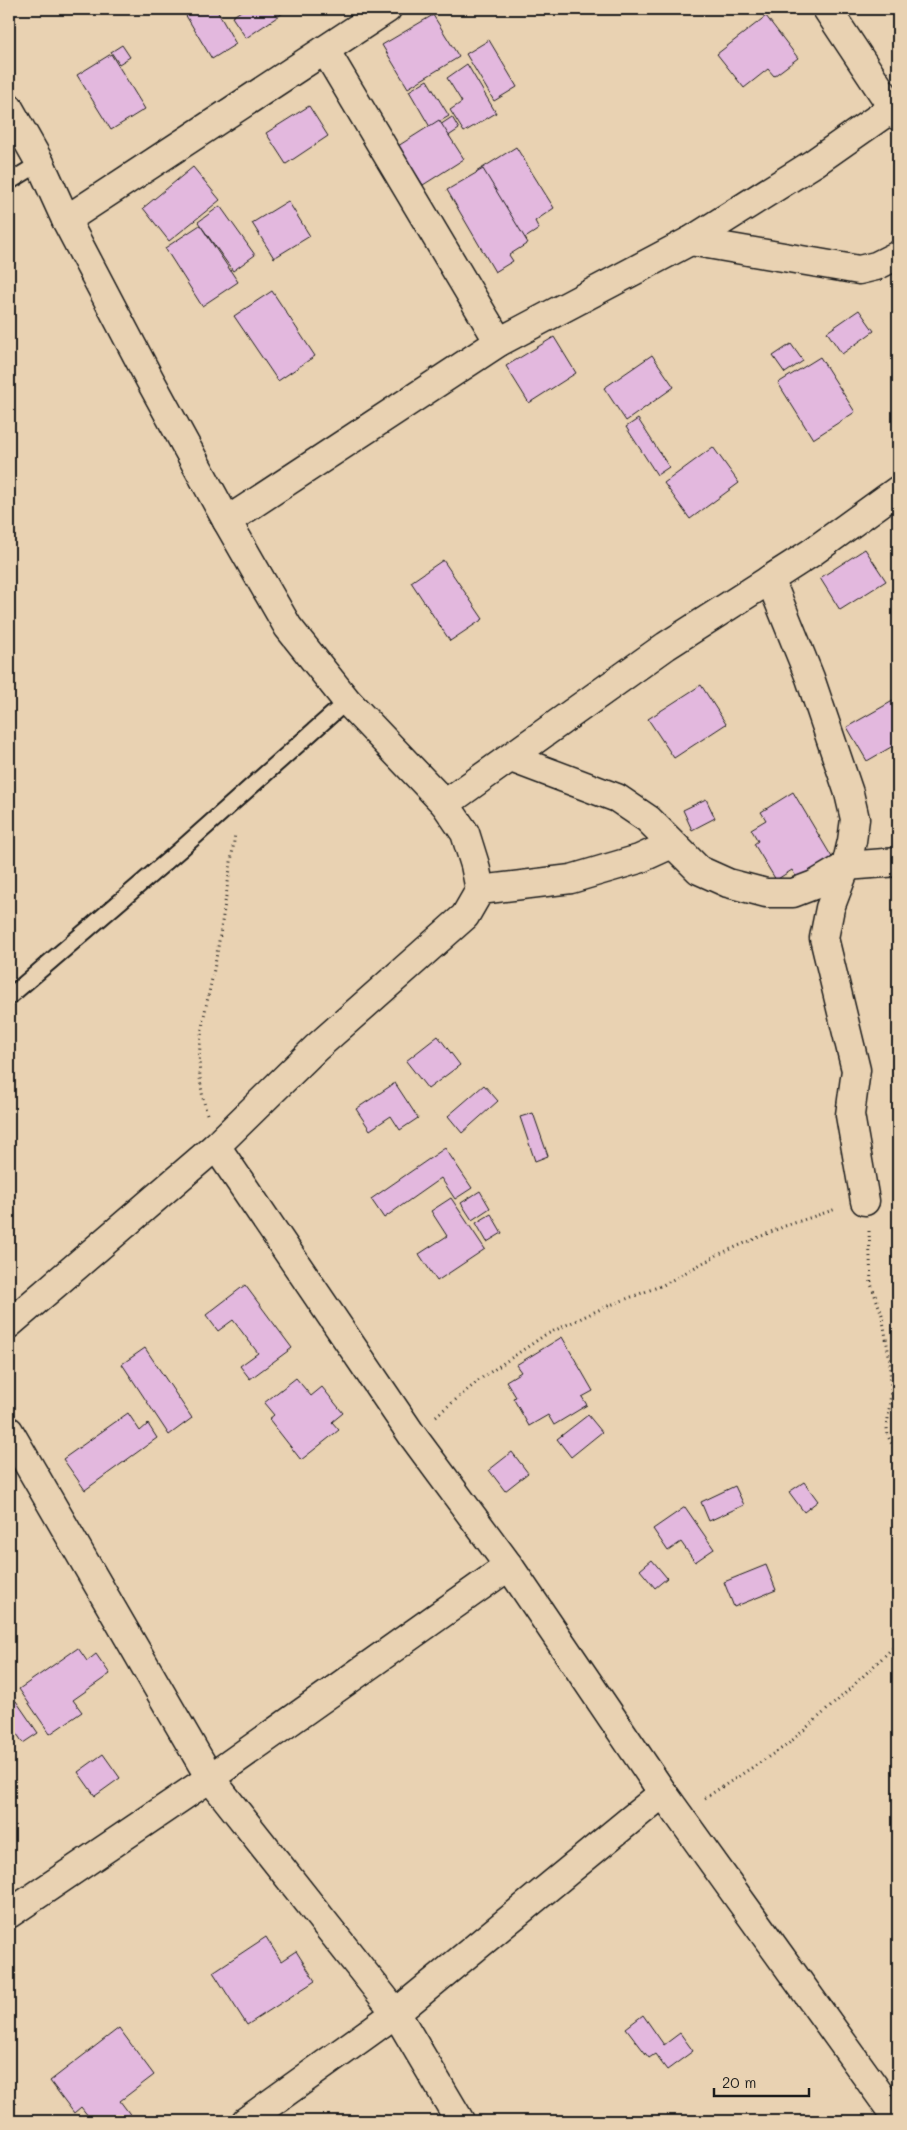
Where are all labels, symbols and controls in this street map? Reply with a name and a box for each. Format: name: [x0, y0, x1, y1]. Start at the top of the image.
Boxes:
scale bar: [714, 2065, 810, 2097]
text: 20 m: [722, 2072, 756, 2092]

